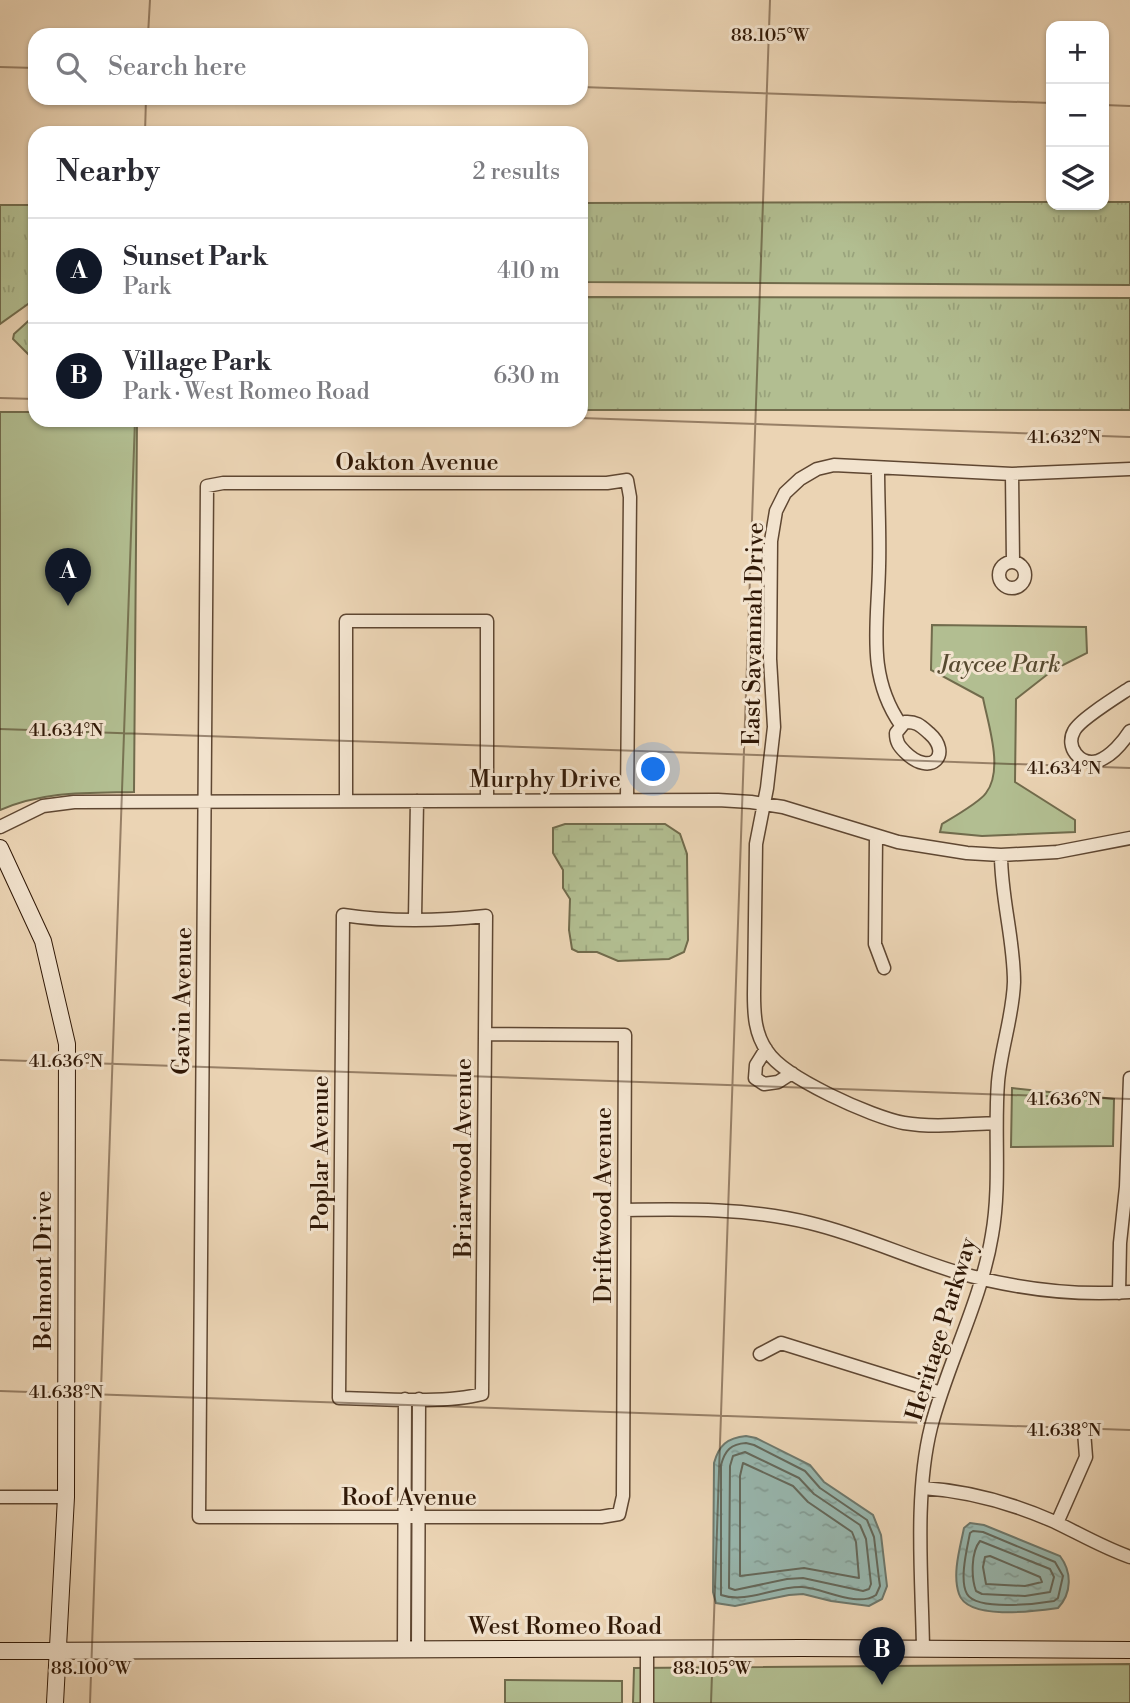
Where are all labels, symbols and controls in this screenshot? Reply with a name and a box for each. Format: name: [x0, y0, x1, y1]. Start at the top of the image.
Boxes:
map controls: [1046, 21, 1109, 210]
button: +: [1046, 21, 1109, 84]
text: 88.105°W: [731, 24, 810, 47]
search box: [28, 28, 588, 105]
icon: search: [52, 48, 90, 86]
text: Search here: [108, 51, 247, 83]
button: −: [1046, 84, 1109, 147]
button: layers: [1046, 147, 1109, 210]
text: Nearby: [56, 153, 160, 191]
text: 2 results: [473, 158, 560, 186]
text: Sunset Park: [123, 241, 268, 273]
text: A: [71, 257, 87, 285]
text: 410 m: [497, 257, 560, 285]
text: Park: [123, 273, 171, 301]
text: Village Park: [123, 346, 272, 378]
text: B: [70, 362, 88, 390]
text: 630 m: [493, 362, 560, 390]
text: Park · West Romeo Road: [123, 378, 370, 406]
text: 41.632°N: [1027, 426, 1102, 449]
street label: Oakton Avenue: [335, 448, 499, 478]
street label: East Savannah Drive: [737, 522, 771, 746]
pin: A: [45, 548, 91, 606]
park label: Jaycee Park: [936, 650, 1061, 680]
text: 41.634°N: [29, 719, 104, 742]
your location: [636, 752, 670, 786]
text: 41.634°N: [1027, 757, 1102, 780]
street label: Murphy Drive: [469, 765, 621, 795]
street label: Gavin Avenue: [167, 927, 199, 1075]
text: 41.636°N: [29, 1050, 104, 1073]
street label: Briarwood Avenue: [449, 1058, 479, 1259]
street label: Poplar Avenue: [306, 1075, 336, 1231]
text: 41.636°N: [1027, 1088, 1102, 1111]
street label: Driftwood Avenue: [589, 1107, 619, 1303]
street label: Belmont Drive: [29, 1190, 59, 1351]
street label: Heritage Parkway: [900, 1234, 984, 1425]
text: 41.638°N: [29, 1381, 104, 1404]
text: 41.638°N: [1027, 1419, 1102, 1442]
street label: Roof Avenue: [341, 1483, 477, 1513]
street label: West Romeo Road: [467, 1612, 662, 1642]
pin: B: [859, 1627, 905, 1685]
text: 88.100°W: [51, 1657, 132, 1680]
text: 88.105°W: [673, 1657, 752, 1680]

